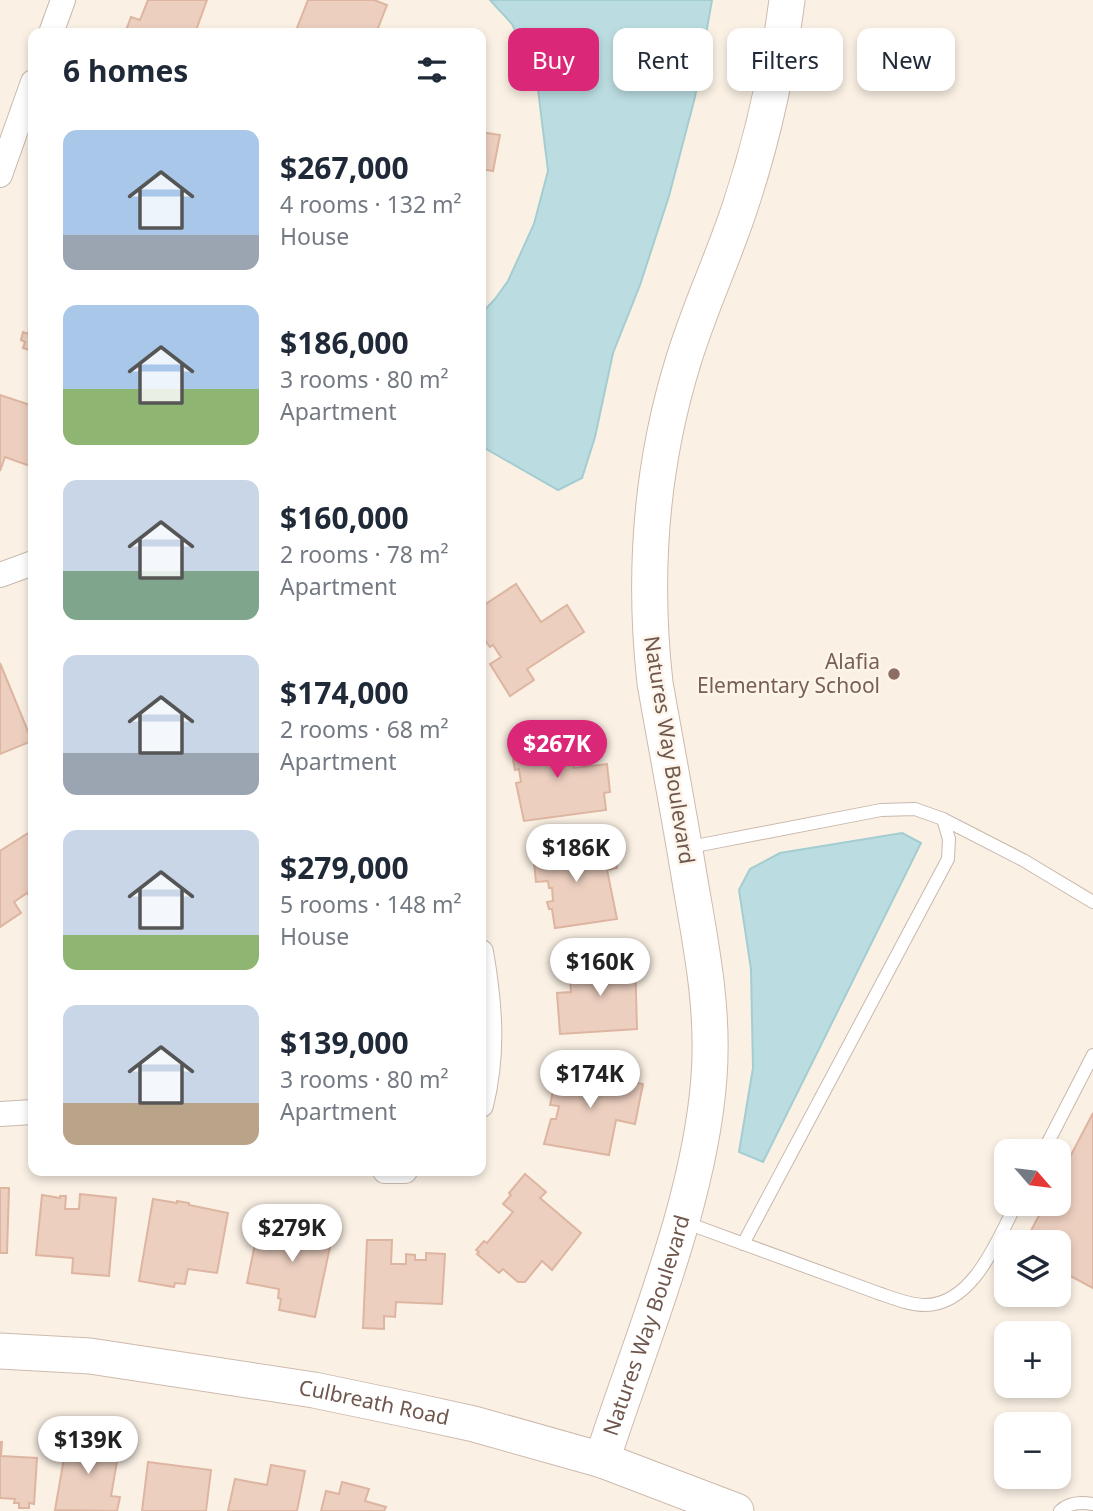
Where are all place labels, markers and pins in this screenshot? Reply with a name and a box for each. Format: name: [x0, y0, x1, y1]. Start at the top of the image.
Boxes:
place label: Alafia Elementary School: [697, 647, 880, 699]
marker: Alafia Elementary School: [886, 666, 902, 682]
pin: $267K: [508, 720, 606, 780]
pin: $186K: [527, 824, 625, 884]
pin: $160K: [551, 939, 649, 998]
pin: $174K: [541, 1050, 639, 1110]
pin: $279K: [243, 1204, 341, 1264]
pin: $139K: [39, 1416, 137, 1476]

